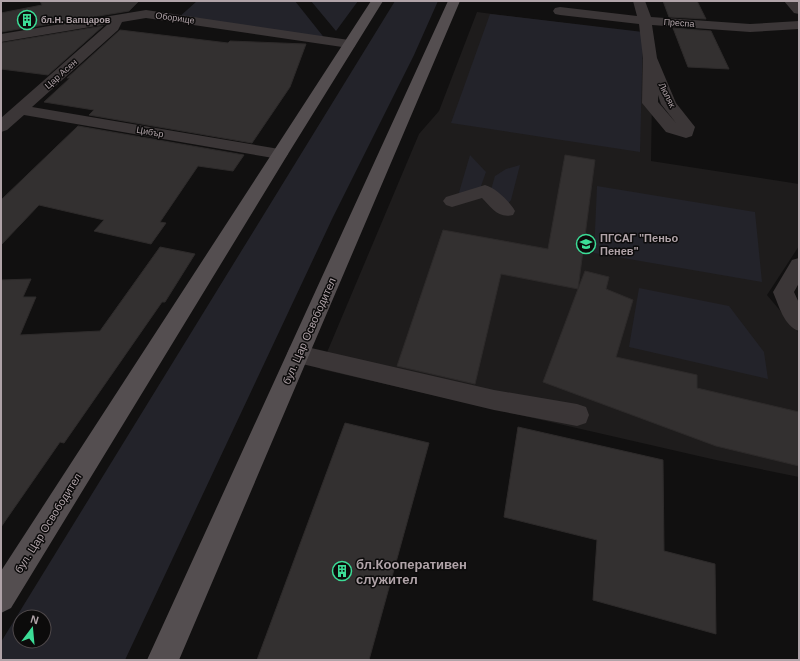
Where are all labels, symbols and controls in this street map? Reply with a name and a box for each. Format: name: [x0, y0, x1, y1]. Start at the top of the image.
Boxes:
building icon: бл.Н. Вапцаров: [16, 9, 38, 31]
street label: Оборище: [155, 10, 195, 26]
place label: бл.Н. Вапцаров: [41, 15, 111, 25]
street label: Преспа: [663, 17, 695, 29]
street label: Цар Асен: [43, 57, 79, 91]
street label: Люляк: [657, 81, 677, 109]
street label: Цибър: [136, 125, 164, 139]
place label: ПГСАГ "Пеньо Пенев": [600, 232, 679, 257]
school or university icon: ПГСАГ "Пеньо Пенев": [575, 233, 597, 255]
street label: бул. Цар Освободител: [280, 276, 338, 386]
street label: бул. Цар Освободител: [12, 471, 84, 575]
place label: бл.Кооперативен служител: [356, 557, 467, 587]
building icon: бл.Кооперативен служител: [331, 560, 353, 582]
north arrow: [12, 609, 52, 649]
text: N: [29, 613, 40, 626]

